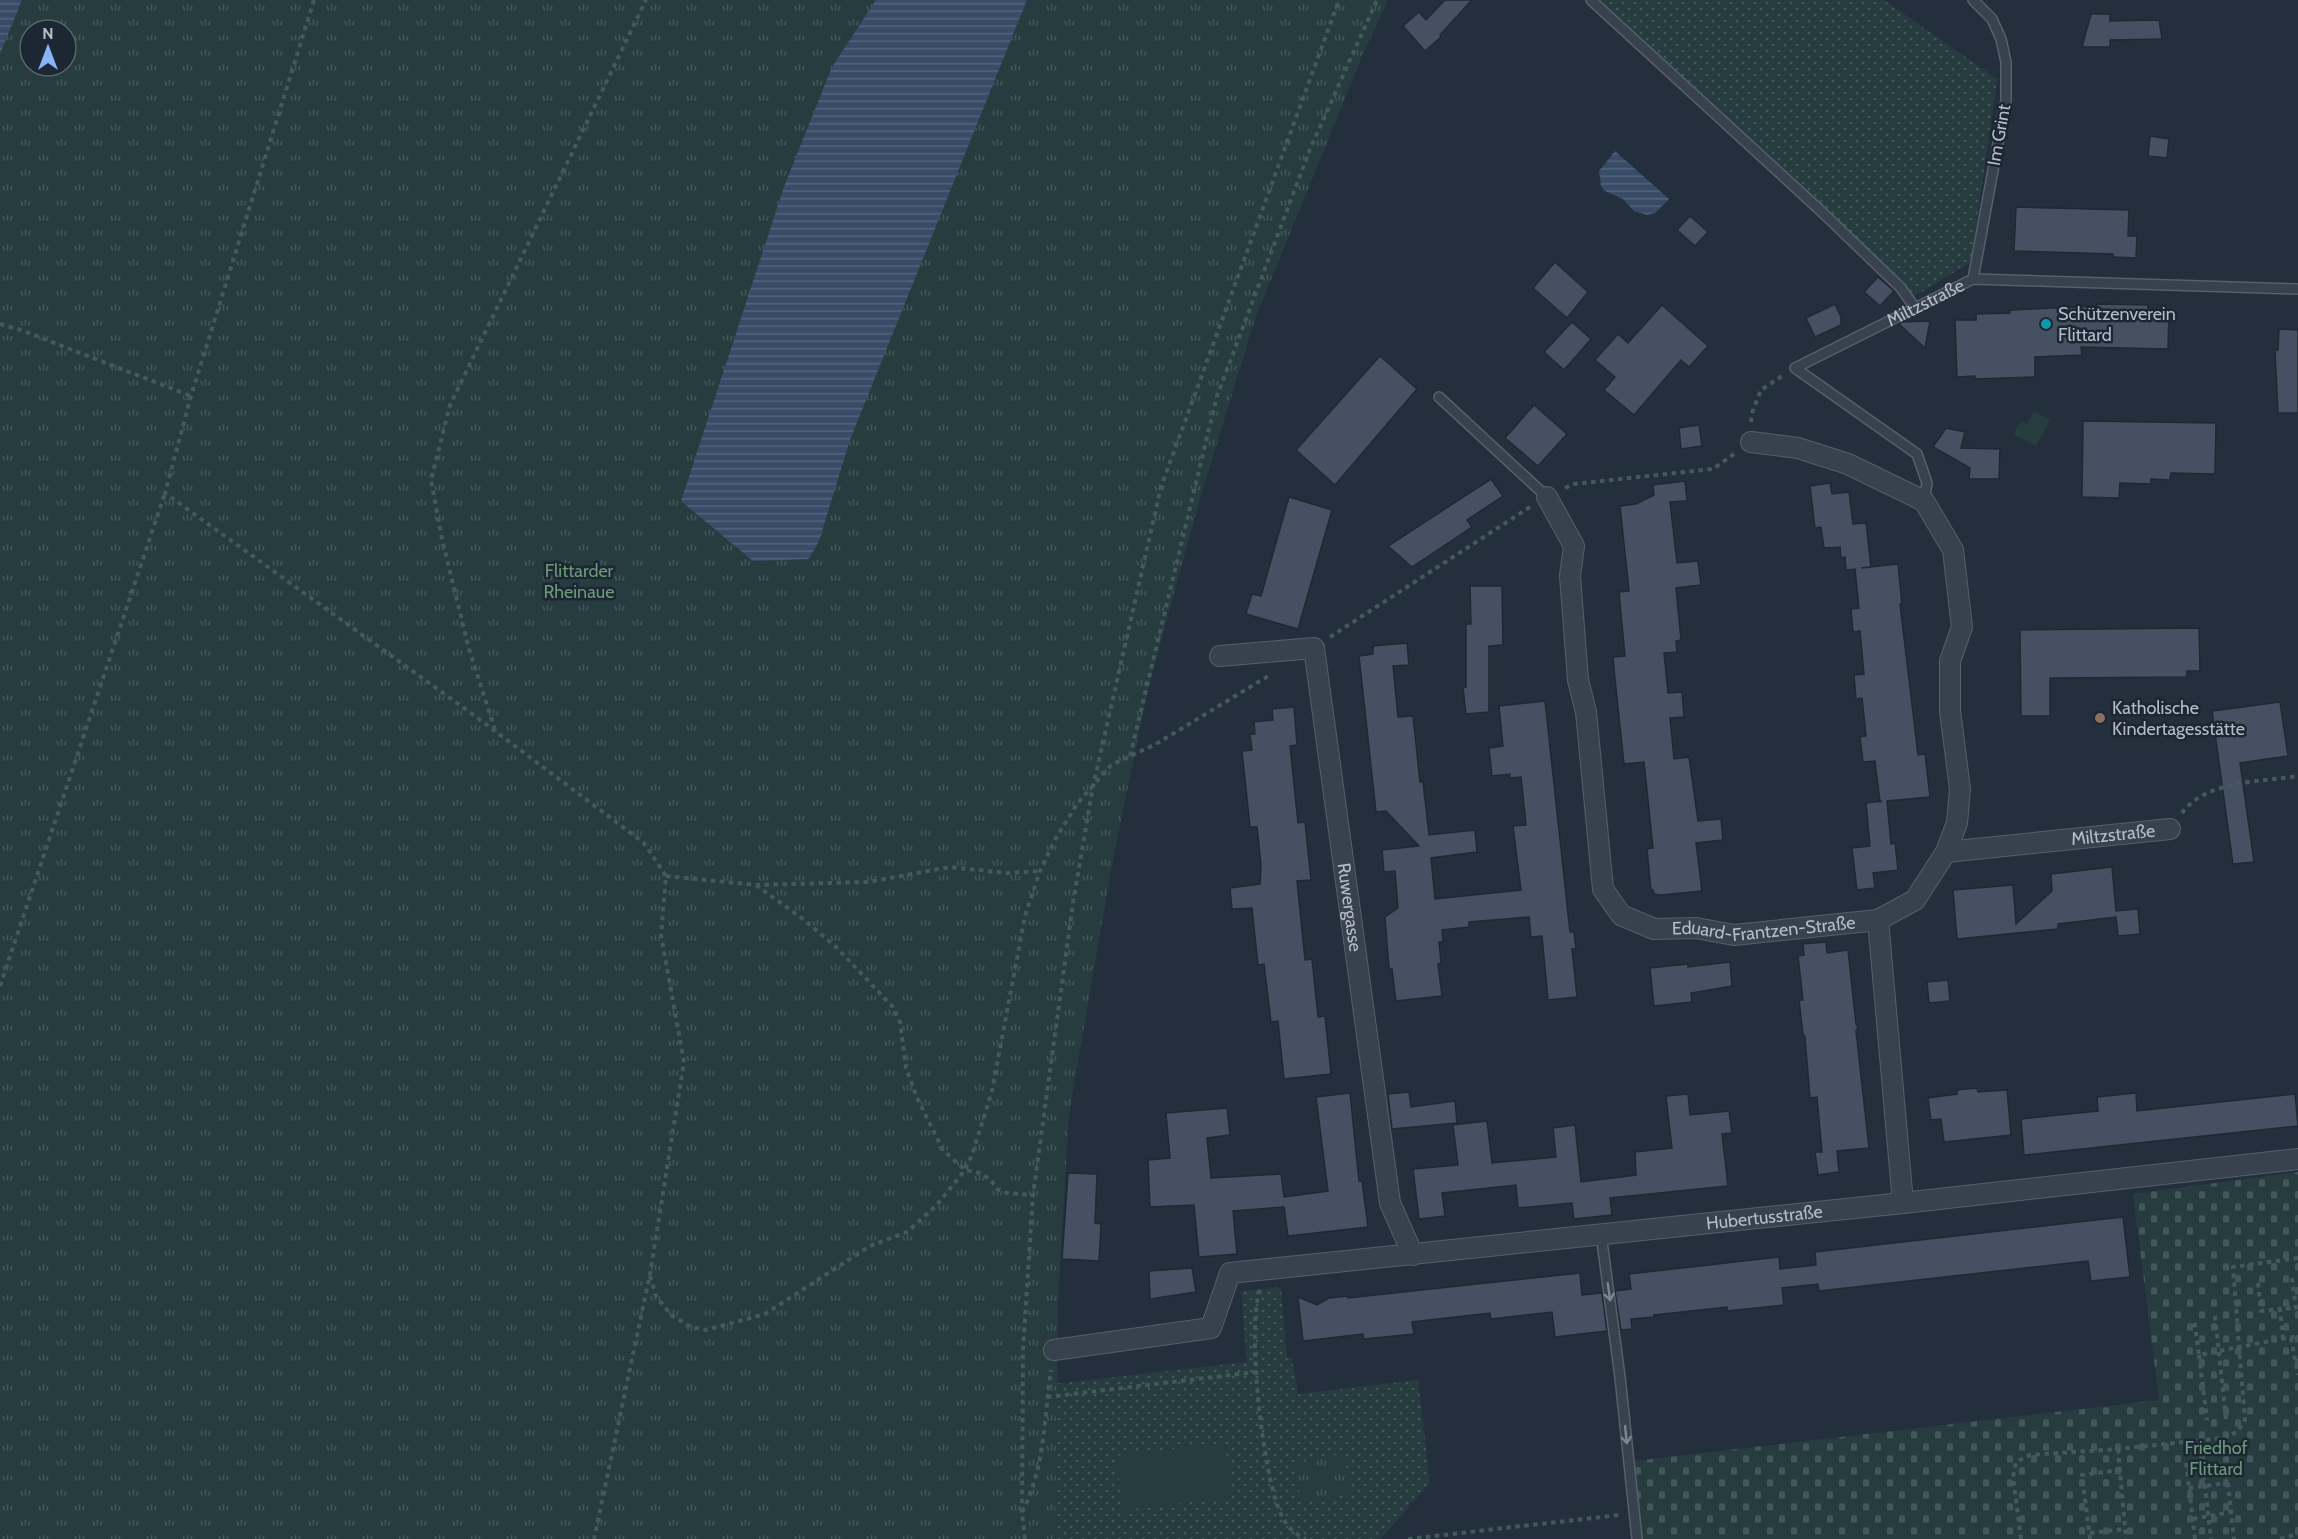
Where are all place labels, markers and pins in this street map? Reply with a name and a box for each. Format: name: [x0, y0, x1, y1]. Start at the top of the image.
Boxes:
place label: Schützenverein Flittard: [2058, 303, 2176, 346]
marker: Schützenverein Flittard: [2039, 317, 2053, 331]
place label: Katholische Kindertagesstätte: [2112, 697, 2245, 740]
marker: Katholische Kindertagesstätte: [2093, 711, 2107, 725]

